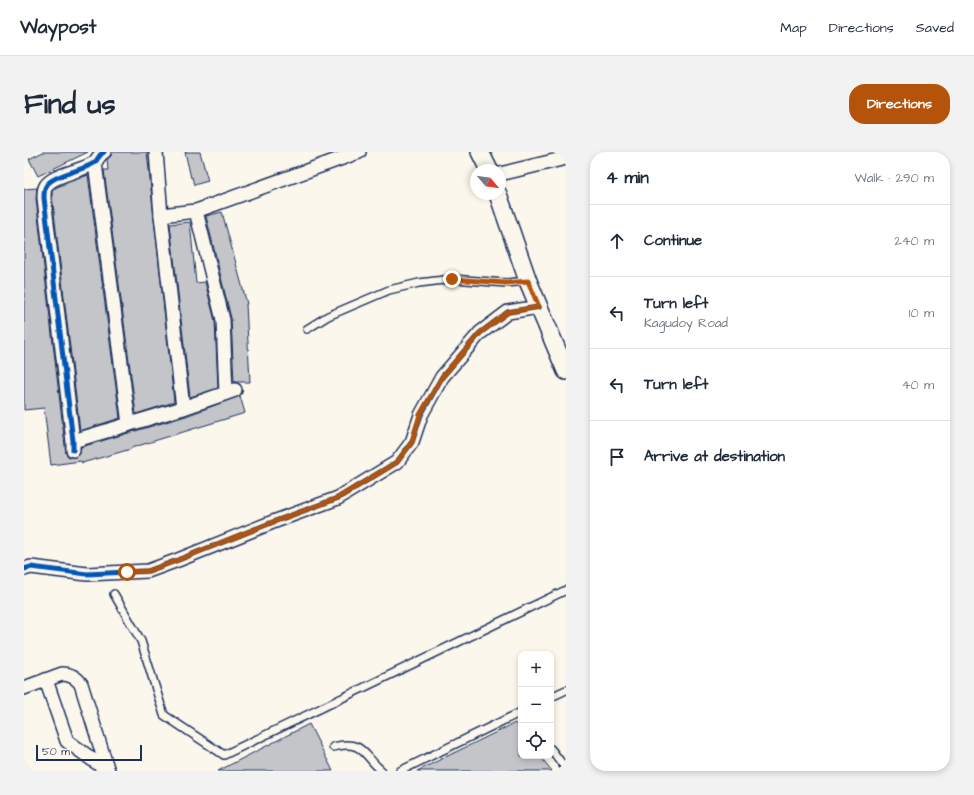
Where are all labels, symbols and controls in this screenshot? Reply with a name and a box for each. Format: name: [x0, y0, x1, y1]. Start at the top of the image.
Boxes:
text: Waypost: [20, 14, 96, 41]
text: Map: [780, 18, 807, 38]
text: Directions: [829, 18, 894, 38]
text: Saved: [916, 18, 954, 38]
button: Directions: [849, 84, 950, 124]
text: Find us: [24, 85, 115, 124]
north arrow: [470, 164, 506, 200]
text: 4 min: [606, 166, 649, 190]
text: Walk · 290 m: [855, 169, 934, 187]
icon: ahead: [606, 230, 628, 252]
text: Continue: [644, 230, 702, 251]
text: 240 m: [894, 232, 934, 250]
route end: [443, 270, 461, 288]
text: Turn left: [644, 293, 708, 314]
icon: left: [606, 302, 628, 324]
text: 10 m: [909, 304, 934, 322]
text: Kagudoy Road: [644, 314, 728, 332]
icon: left: [606, 374, 628, 396]
text: Turn left: [644, 374, 708, 395]
text: 40 m: [902, 376, 934, 394]
icon: arrive: [606, 446, 628, 468]
text: Arrive at destination: [644, 446, 785, 467]
route start: [118, 563, 136, 581]
map controls: [518, 651, 554, 759]
button: +: [518, 651, 554, 687]
button: −: [518, 687, 554, 723]
button: locate: [518, 723, 554, 759]
scale bar: [36, 743, 142, 762]
text: 50 m: [42, 744, 70, 759]

